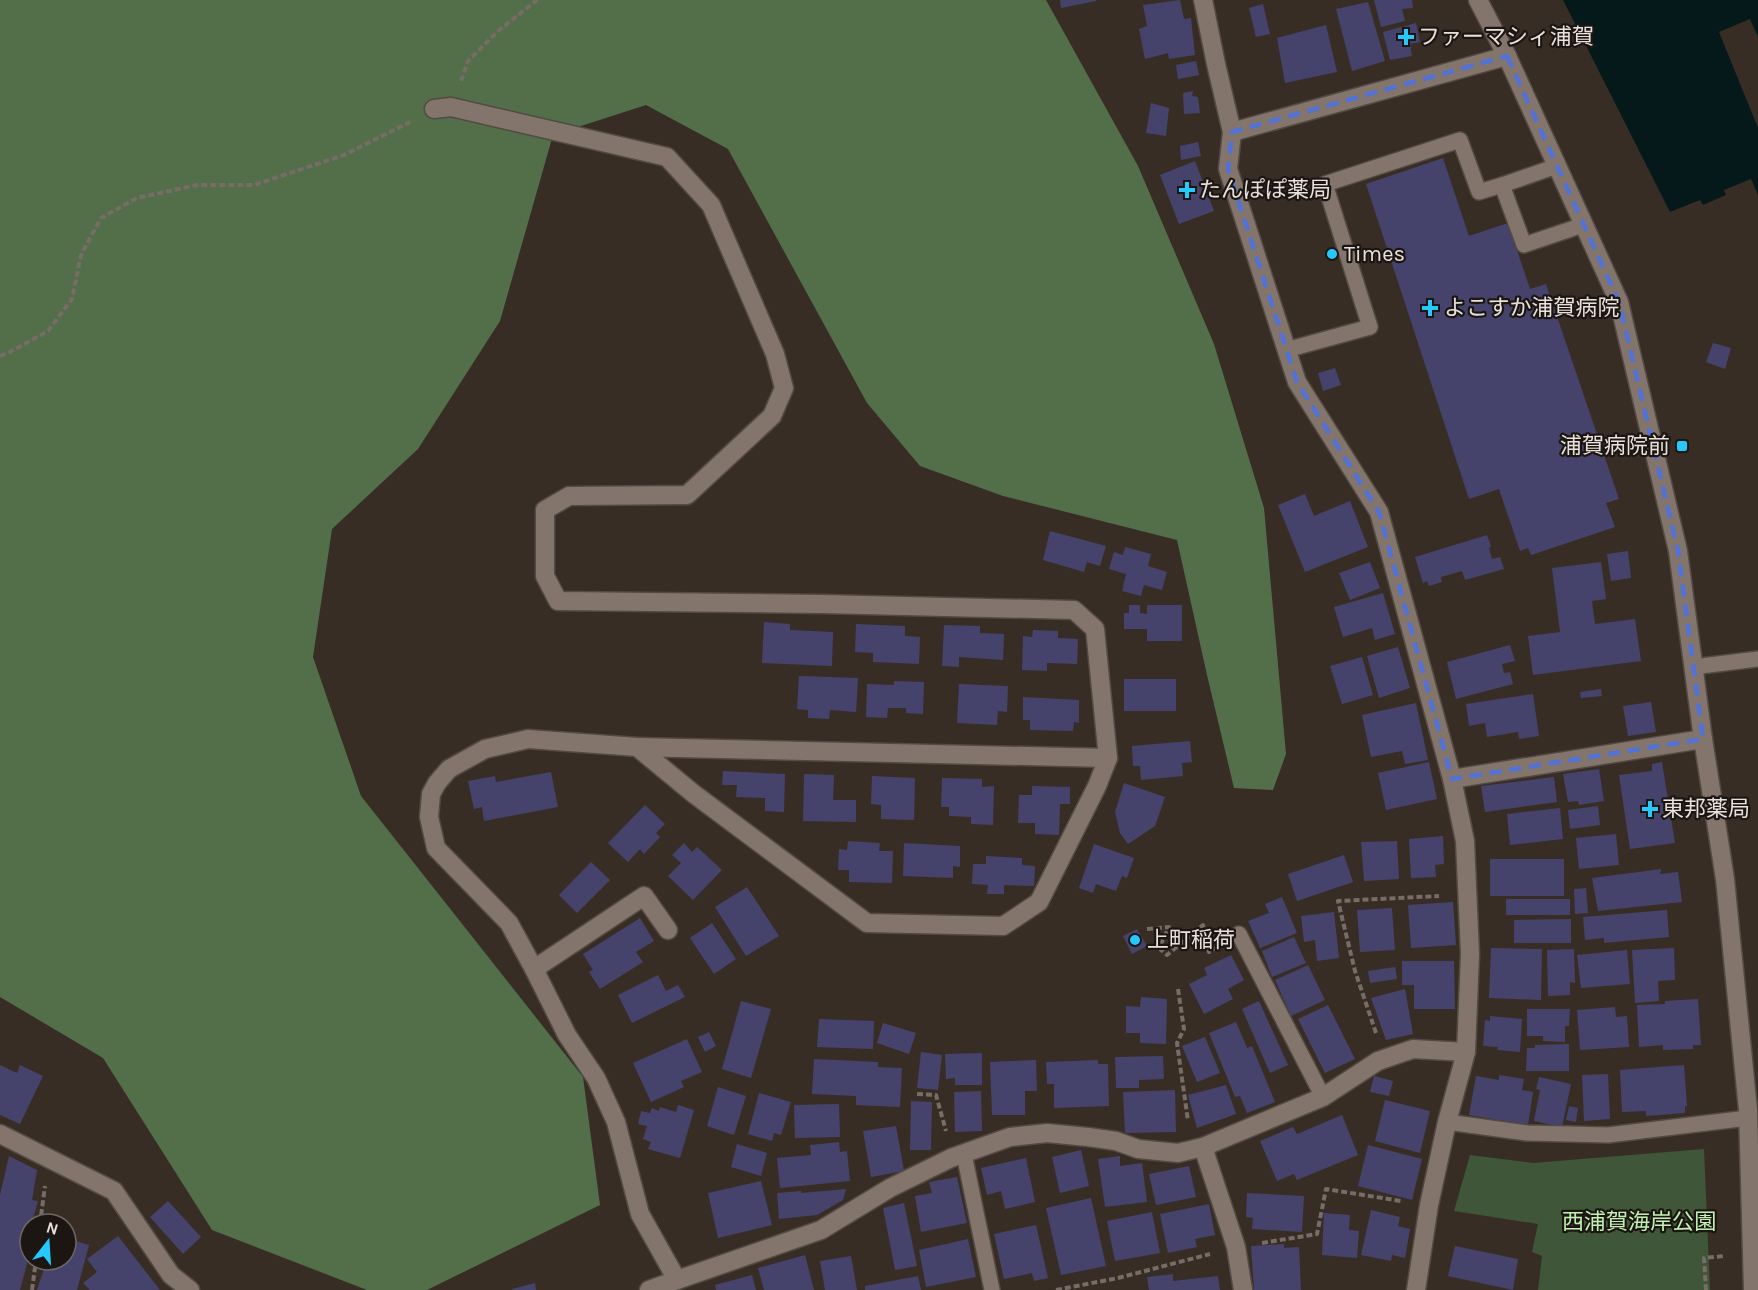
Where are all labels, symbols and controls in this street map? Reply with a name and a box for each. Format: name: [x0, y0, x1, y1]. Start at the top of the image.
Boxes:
place label: ファーマシィ浦賀: [1418, 24, 1594, 50]
marker: ファーマシィ浦賀: [1399, 30, 1413, 44]
place label: たんぽぽ薬局: [1199, 177, 1331, 203]
marker: たんぽぽ薬局: [1180, 183, 1194, 197]
place label: Times: [1344, 241, 1405, 267]
marker: Times: [1325, 247, 1339, 261]
place label: よこすか浦賀病院: [1444, 295, 1620, 321]
marker: よこすか浦賀病院: [1421, 299, 1439, 317]
place label: 浦賀病院前: [1560, 433, 1670, 459]
marker: 浦賀病院前: [1675, 439, 1689, 453]
place label: 東邦薬局: [1662, 796, 1750, 822]
marker: 東邦薬局: [1643, 802, 1657, 816]
place label: 上町稲荷: [1147, 927, 1235, 953]
marker: 上町稲荷: [1128, 933, 1142, 947]
park label: 西浦賀海岸公園: [1562, 1209, 1716, 1235]
north arrow: [18, 1212, 78, 1272]
text: N: [44, 1217, 61, 1239]

